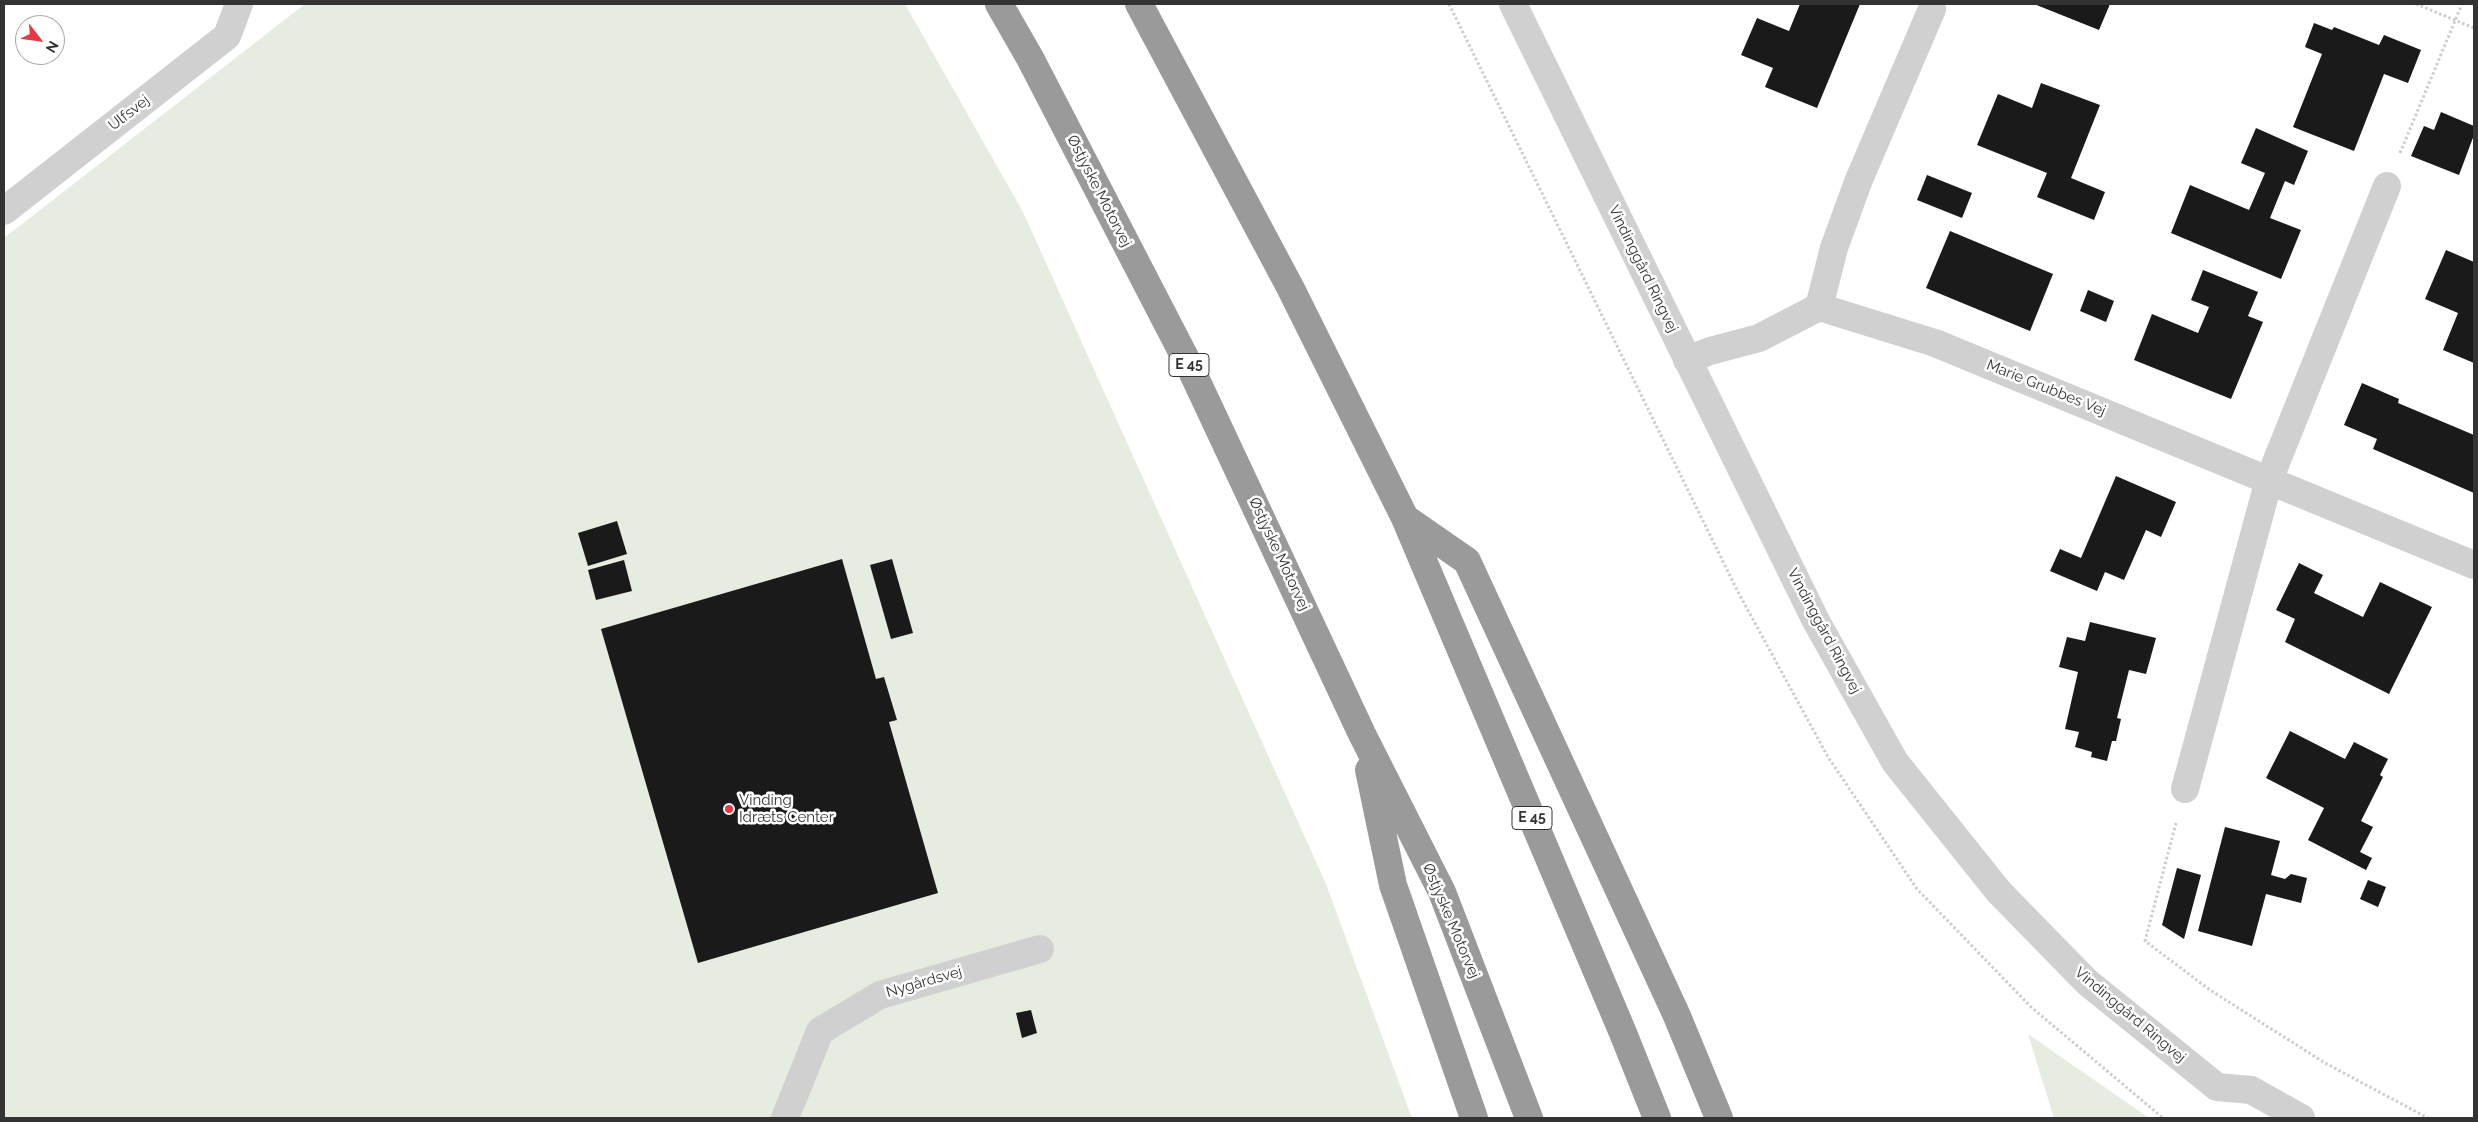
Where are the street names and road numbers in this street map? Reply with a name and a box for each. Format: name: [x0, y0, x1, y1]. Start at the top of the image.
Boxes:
street label: Ulfsvej: [105, 91, 153, 135]
street label: Østjyske Motorvej: [1063, 132, 1135, 250]
street label: Vindinggård Ringvej: [1604, 202, 1682, 336]
road number: E 45: [1169, 354, 1209, 376]
street label: Marie Grubbes Vej: [1984, 356, 2108, 420]
street label: Østjyske Motorvej: [1245, 494, 1313, 614]
street label: Vindinggård Ringvej: [1783, 565, 1865, 697]
road number: E 45: [1512, 806, 1552, 830]
street label: Østjyske Motorvej: [1419, 861, 1483, 981]
street label: Nygårdsvej: [884, 963, 964, 1001]
street label: Vindinggård Ringvej: [2071, 963, 2189, 1067]

